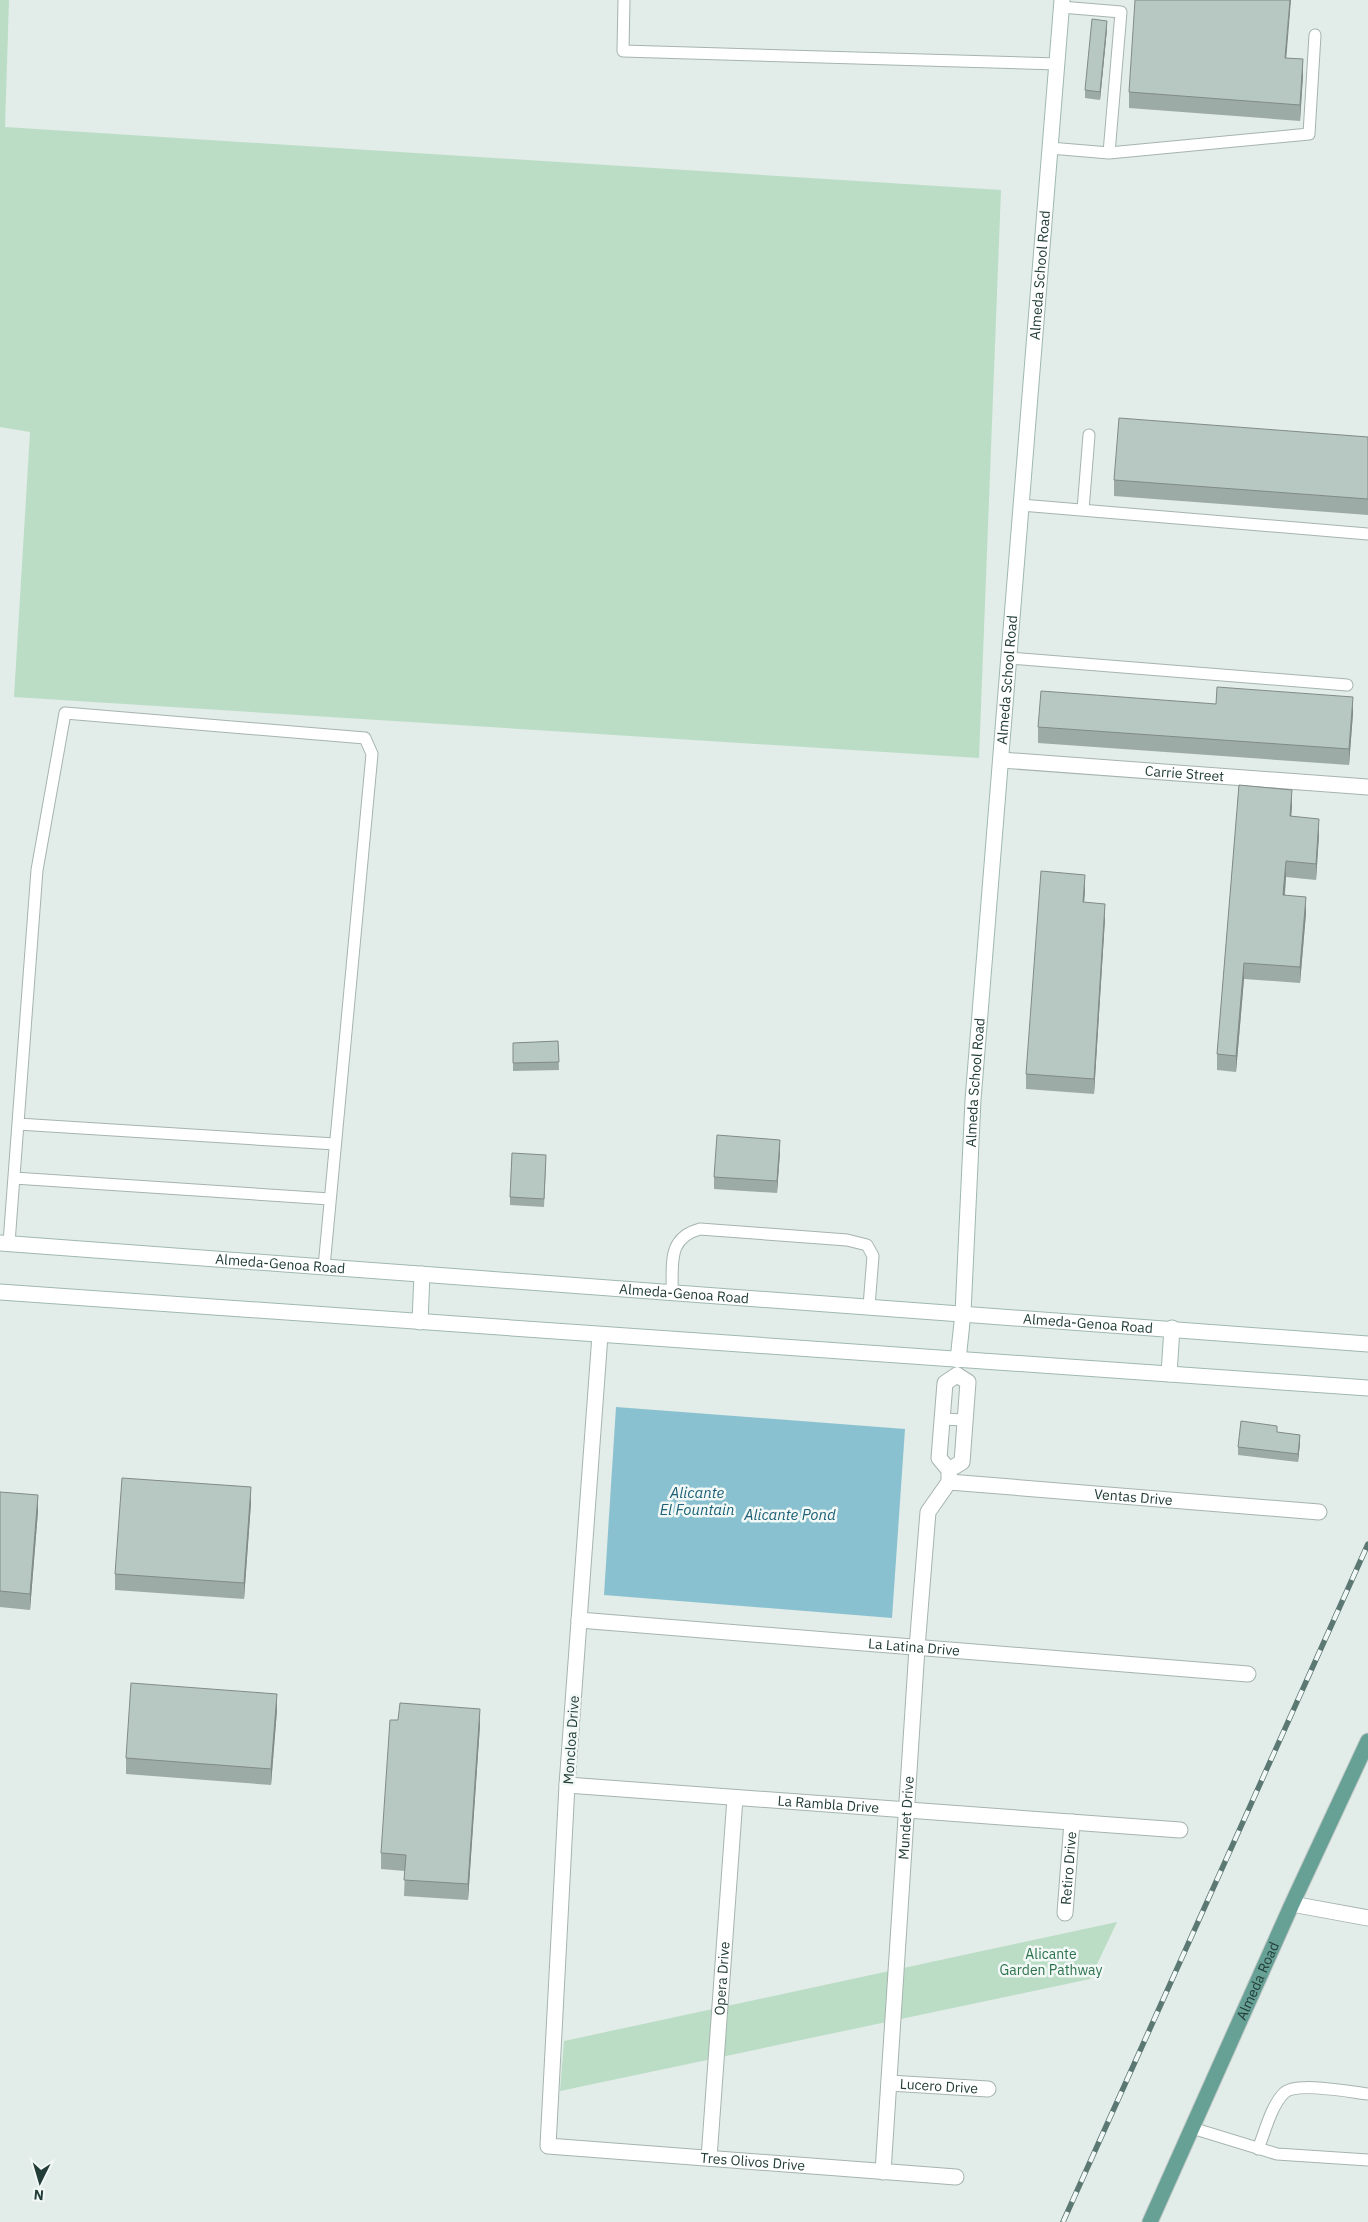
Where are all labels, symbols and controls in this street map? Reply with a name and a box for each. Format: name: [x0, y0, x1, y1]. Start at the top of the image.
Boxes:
street label: Almeda School Road: [1026, 210, 1054, 341]
street label: Almeda School Road: [993, 614, 1021, 745]
street label: Carrie Street: [1144, 762, 1225, 785]
street label: Almeda School Road: [962, 1017, 989, 1148]
street label: Almeda-Genoa Road: [215, 1250, 346, 1277]
street label: Almeda-Genoa Road: [619, 1280, 750, 1307]
street label: Almeda-Genoa Road: [1022, 1310, 1154, 1337]
water label: Alicante El Fountain: [660, 1483, 734, 1519]
street label: Ventas Drive: [1093, 1485, 1174, 1509]
water label: Alicante Pond: [743, 1505, 836, 1524]
street label: La Latina Drive: [867, 1634, 961, 1660]
street label: Moncloa Drive: [559, 1695, 583, 1785]
street label: Mundet Drive: [894, 1775, 918, 1860]
street label: La Rambla Drive: [777, 1791, 880, 1817]
street label: Retiro Drive: [1057, 1830, 1080, 1906]
street label: Almeda Road: [1232, 1939, 1283, 2023]
street label: Opera Drive: [710, 1941, 734, 2016]
park label: Alicante Garden Pathway: [1000, 1945, 1102, 1979]
street label: Lucero Drive: [899, 2075, 979, 2097]
street label: Tres Olivos Drive: [700, 2149, 806, 2175]
north arrow: [15, 2157, 65, 2207]
text: N: [33, 2186, 45, 2204]

